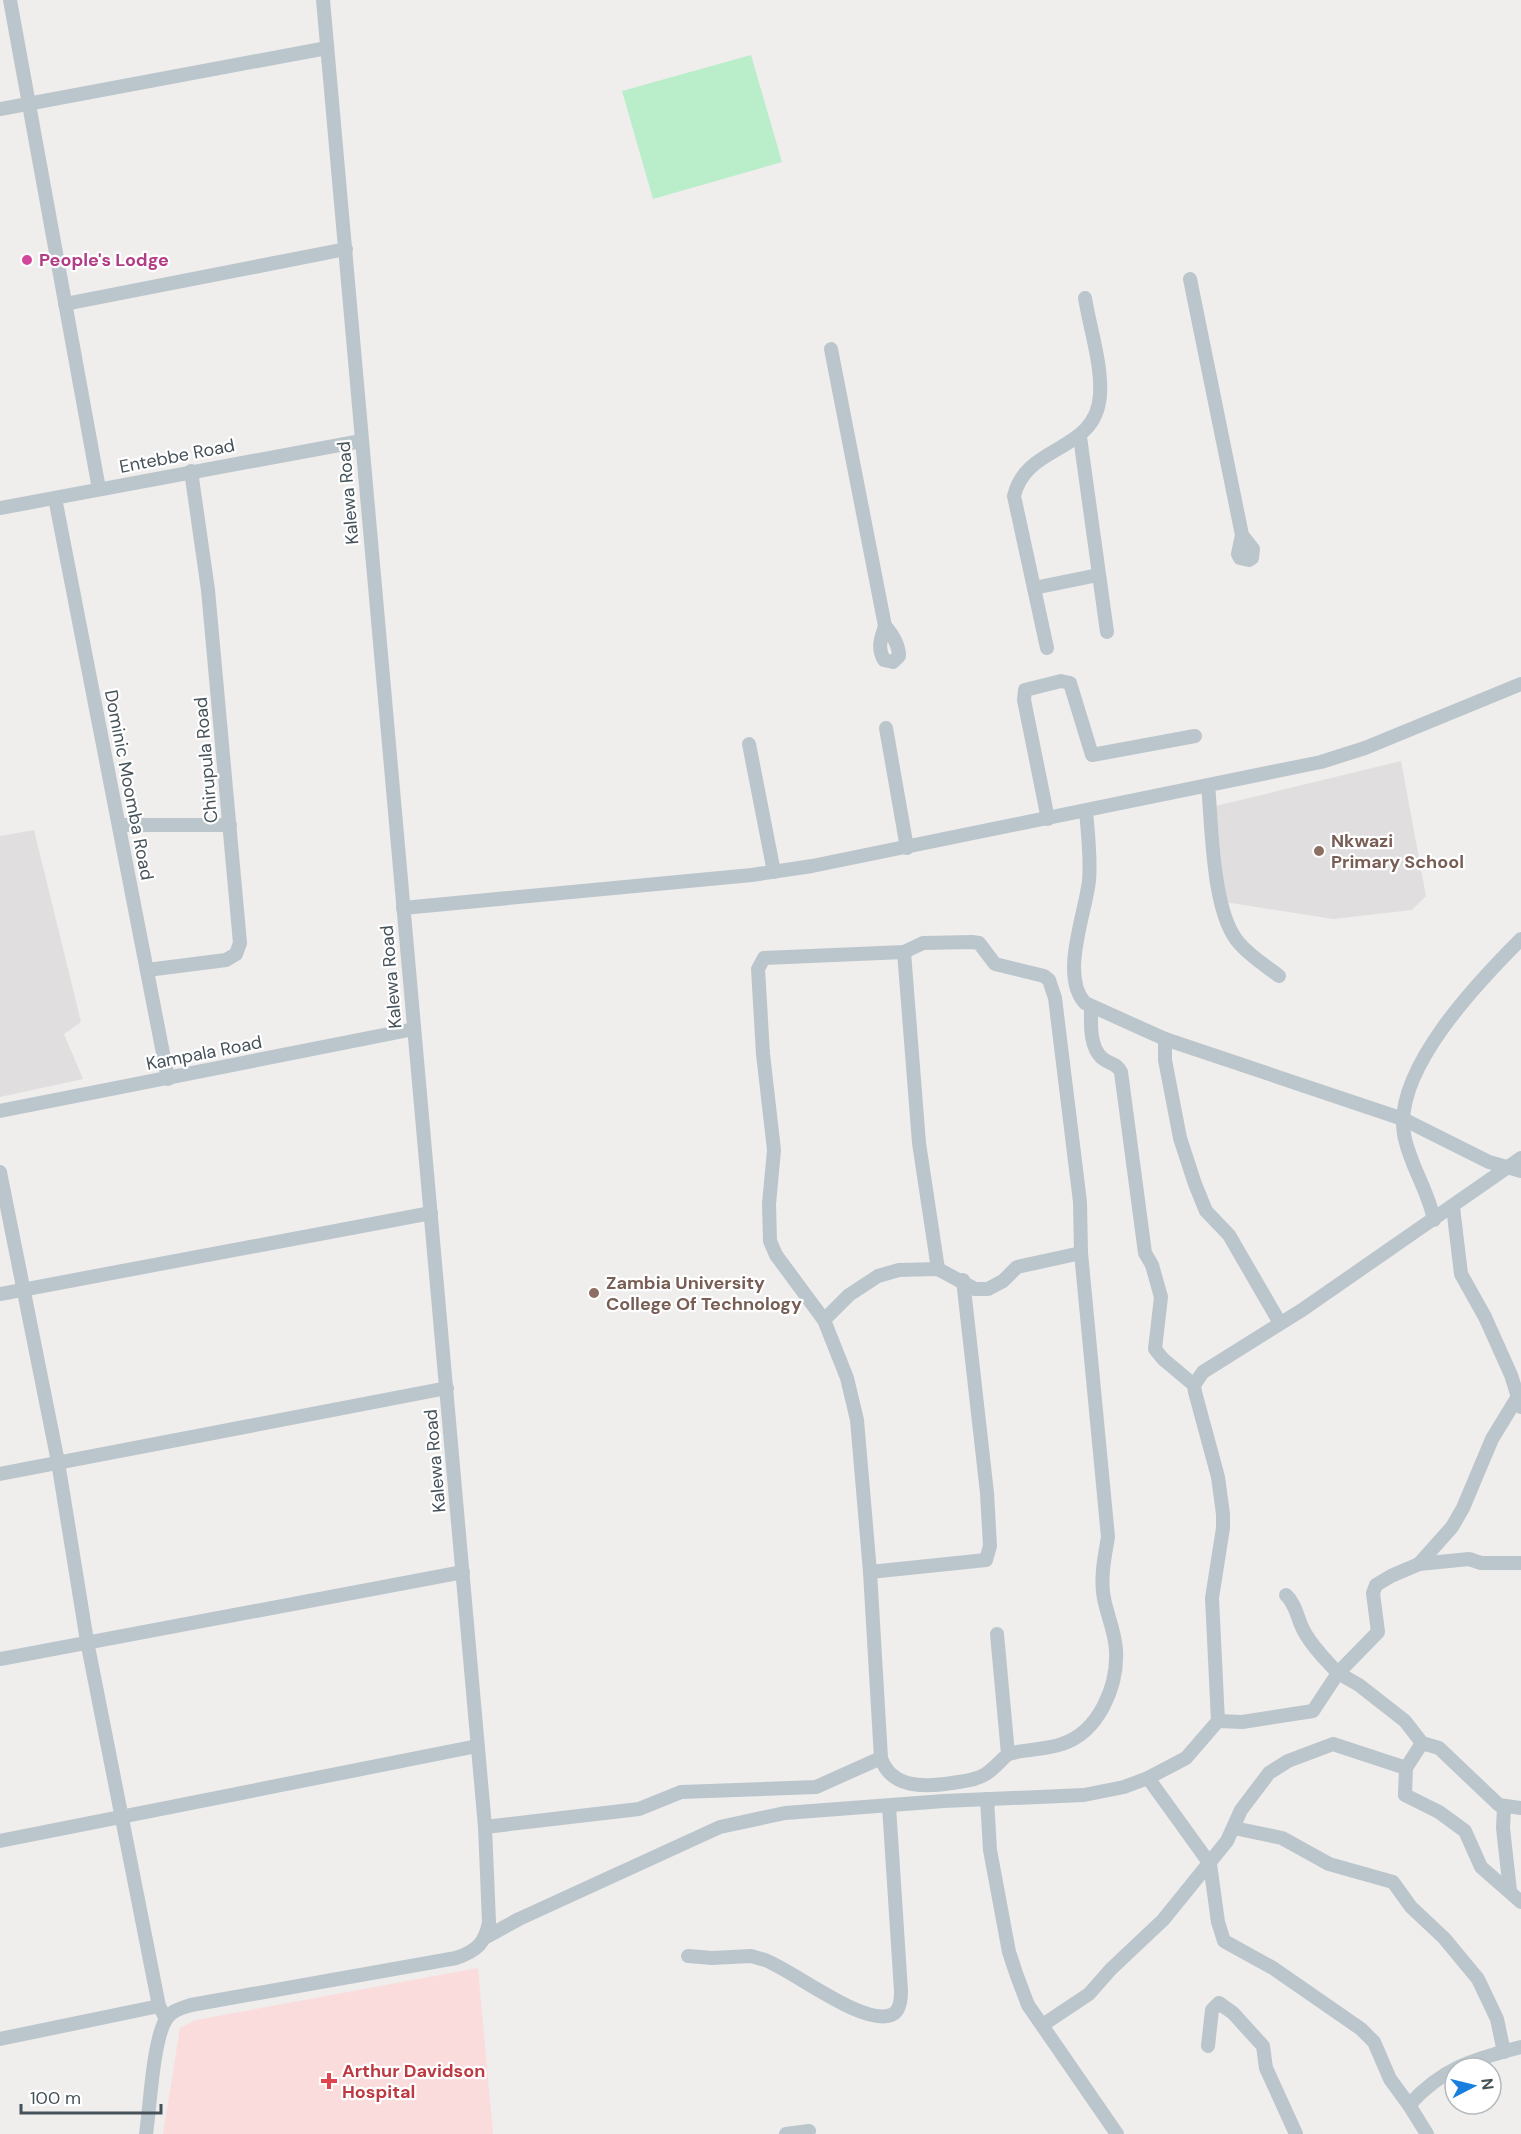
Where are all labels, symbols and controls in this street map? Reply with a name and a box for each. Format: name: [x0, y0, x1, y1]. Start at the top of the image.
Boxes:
place label: People's Lodge: [39, 248, 169, 272]
marker: People's Lodge: [20, 253, 34, 267]
street label: Entebbe Road: [117, 433, 237, 479]
street label: Kalewa Road: [332, 440, 364, 546]
street label: Dominic Moomba Road: [99, 688, 159, 882]
street label: Chirupula Road: [189, 696, 223, 824]
place label: Nkwazi Primary School: [1331, 829, 1464, 874]
marker: Nkwazi Primary School: [1312, 844, 1326, 858]
street label: Kalewa Road: [375, 924, 407, 1030]
street label: Kampala Road: [144, 1030, 264, 1076]
place label: Zambia University College Of Technology: [606, 1271, 802, 1316]
marker: Zambia University College Of Technology: [587, 1286, 601, 1300]
street label: Kalewa Road: [419, 1408, 451, 1514]
north arrow: [1443, 2056, 1503, 2116]
place label: Arthur Davidson Hospital: [342, 2059, 485, 2104]
marker: Arthur Davidson Hospital: [320, 2072, 338, 2090]
scale bar: [21, 2077, 160, 2115]
text: N: [1476, 2077, 1499, 2091]
text: 100 m: [30, 2086, 81, 2110]

